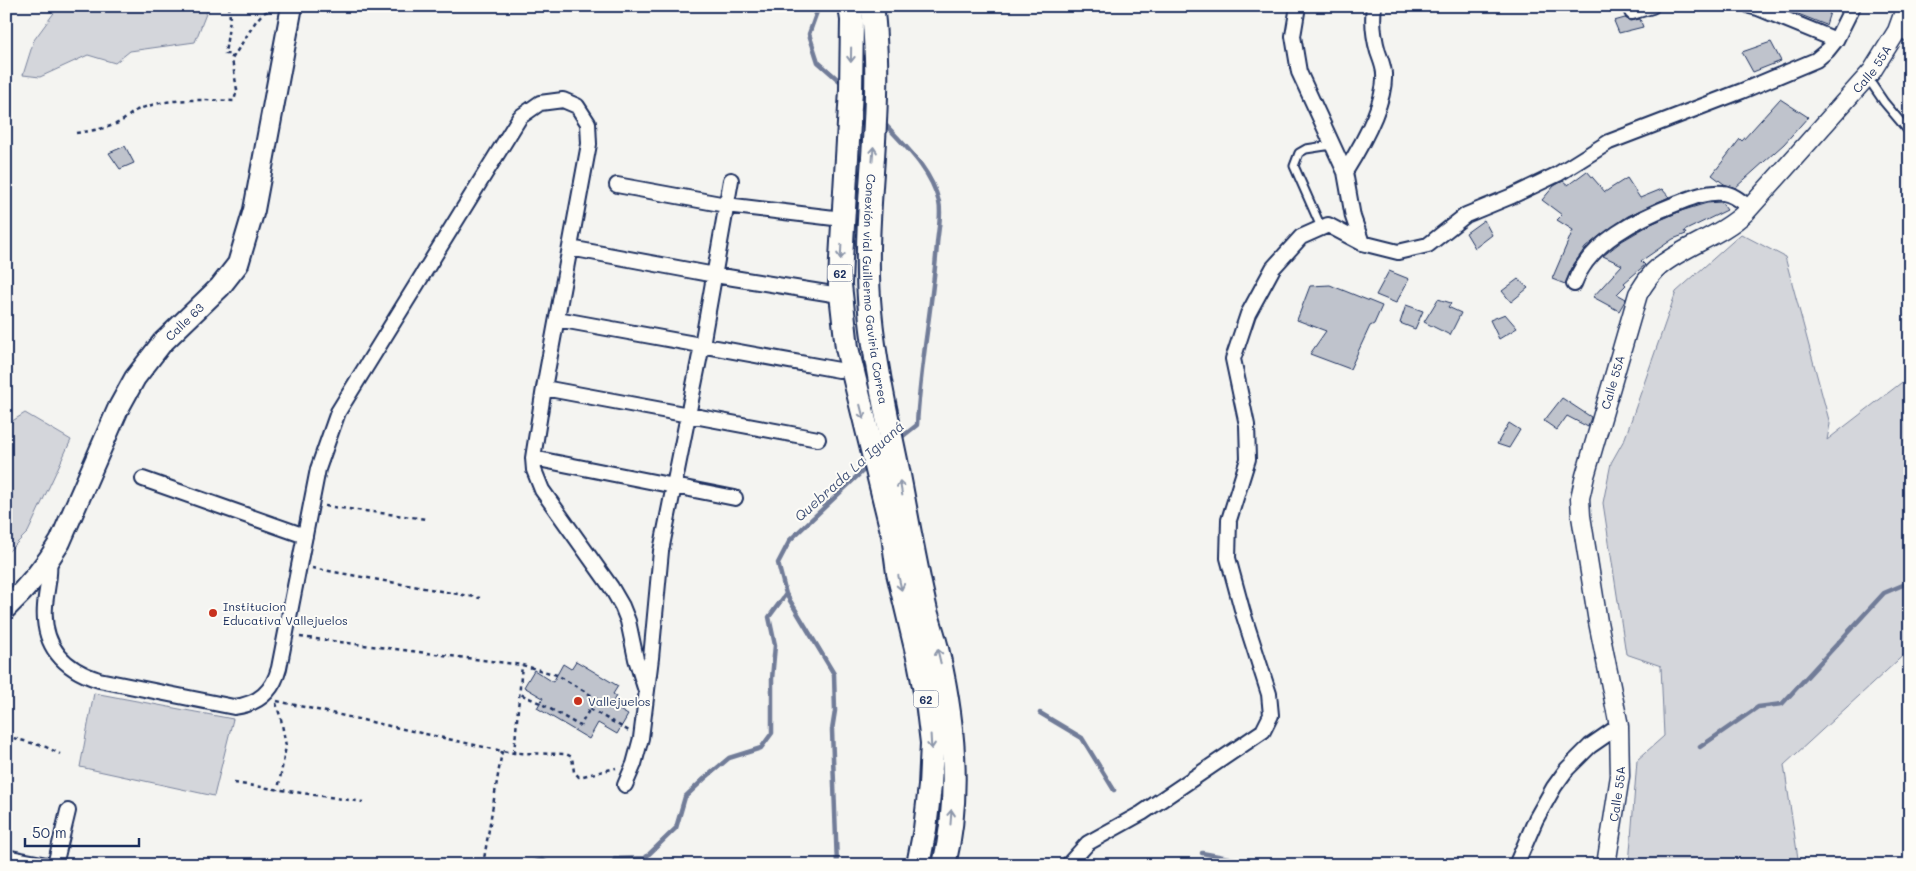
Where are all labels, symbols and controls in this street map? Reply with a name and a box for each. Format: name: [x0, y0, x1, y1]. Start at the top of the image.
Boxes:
street label: Calle 55A: [1849, 42, 1894, 96]
one-way arrow: [847, 47, 856, 63]
one-way arrow: [869, 146, 878, 162]
street label: Conexión vial Guillermo Gaviria Correa: [860, 174, 892, 405]
one-way arrow: [837, 244, 846, 260]
road number: 62: [828, 264, 852, 282]
street label: Calle 63: [161, 299, 207, 344]
street label: Calle 55A: [1597, 353, 1628, 411]
one-way arrow: [858, 404, 867, 420]
water label: Quebrada La Iguaná: [790, 417, 908, 525]
one-way arrow: [896, 481, 906, 497]
one-way arrow: [896, 575, 905, 591]
place label: Institucion Educativa Vallejuelos: [223, 598, 348, 628]
marker: Institucion Educativa Vallejuelos: [207, 607, 219, 619]
one-way arrow: [934, 648, 943, 664]
road number: 62: [914, 691, 938, 708]
place label: Vallejuelos: [588, 693, 651, 709]
marker: Vallejuelos: [572, 695, 584, 707]
one-way arrow: [926, 734, 935, 750]
street label: Calle 55A: [1605, 766, 1628, 823]
one-way arrow: [947, 809, 956, 825]
scale bar: [25, 816, 139, 848]
text: 50 m: [32, 822, 67, 842]

